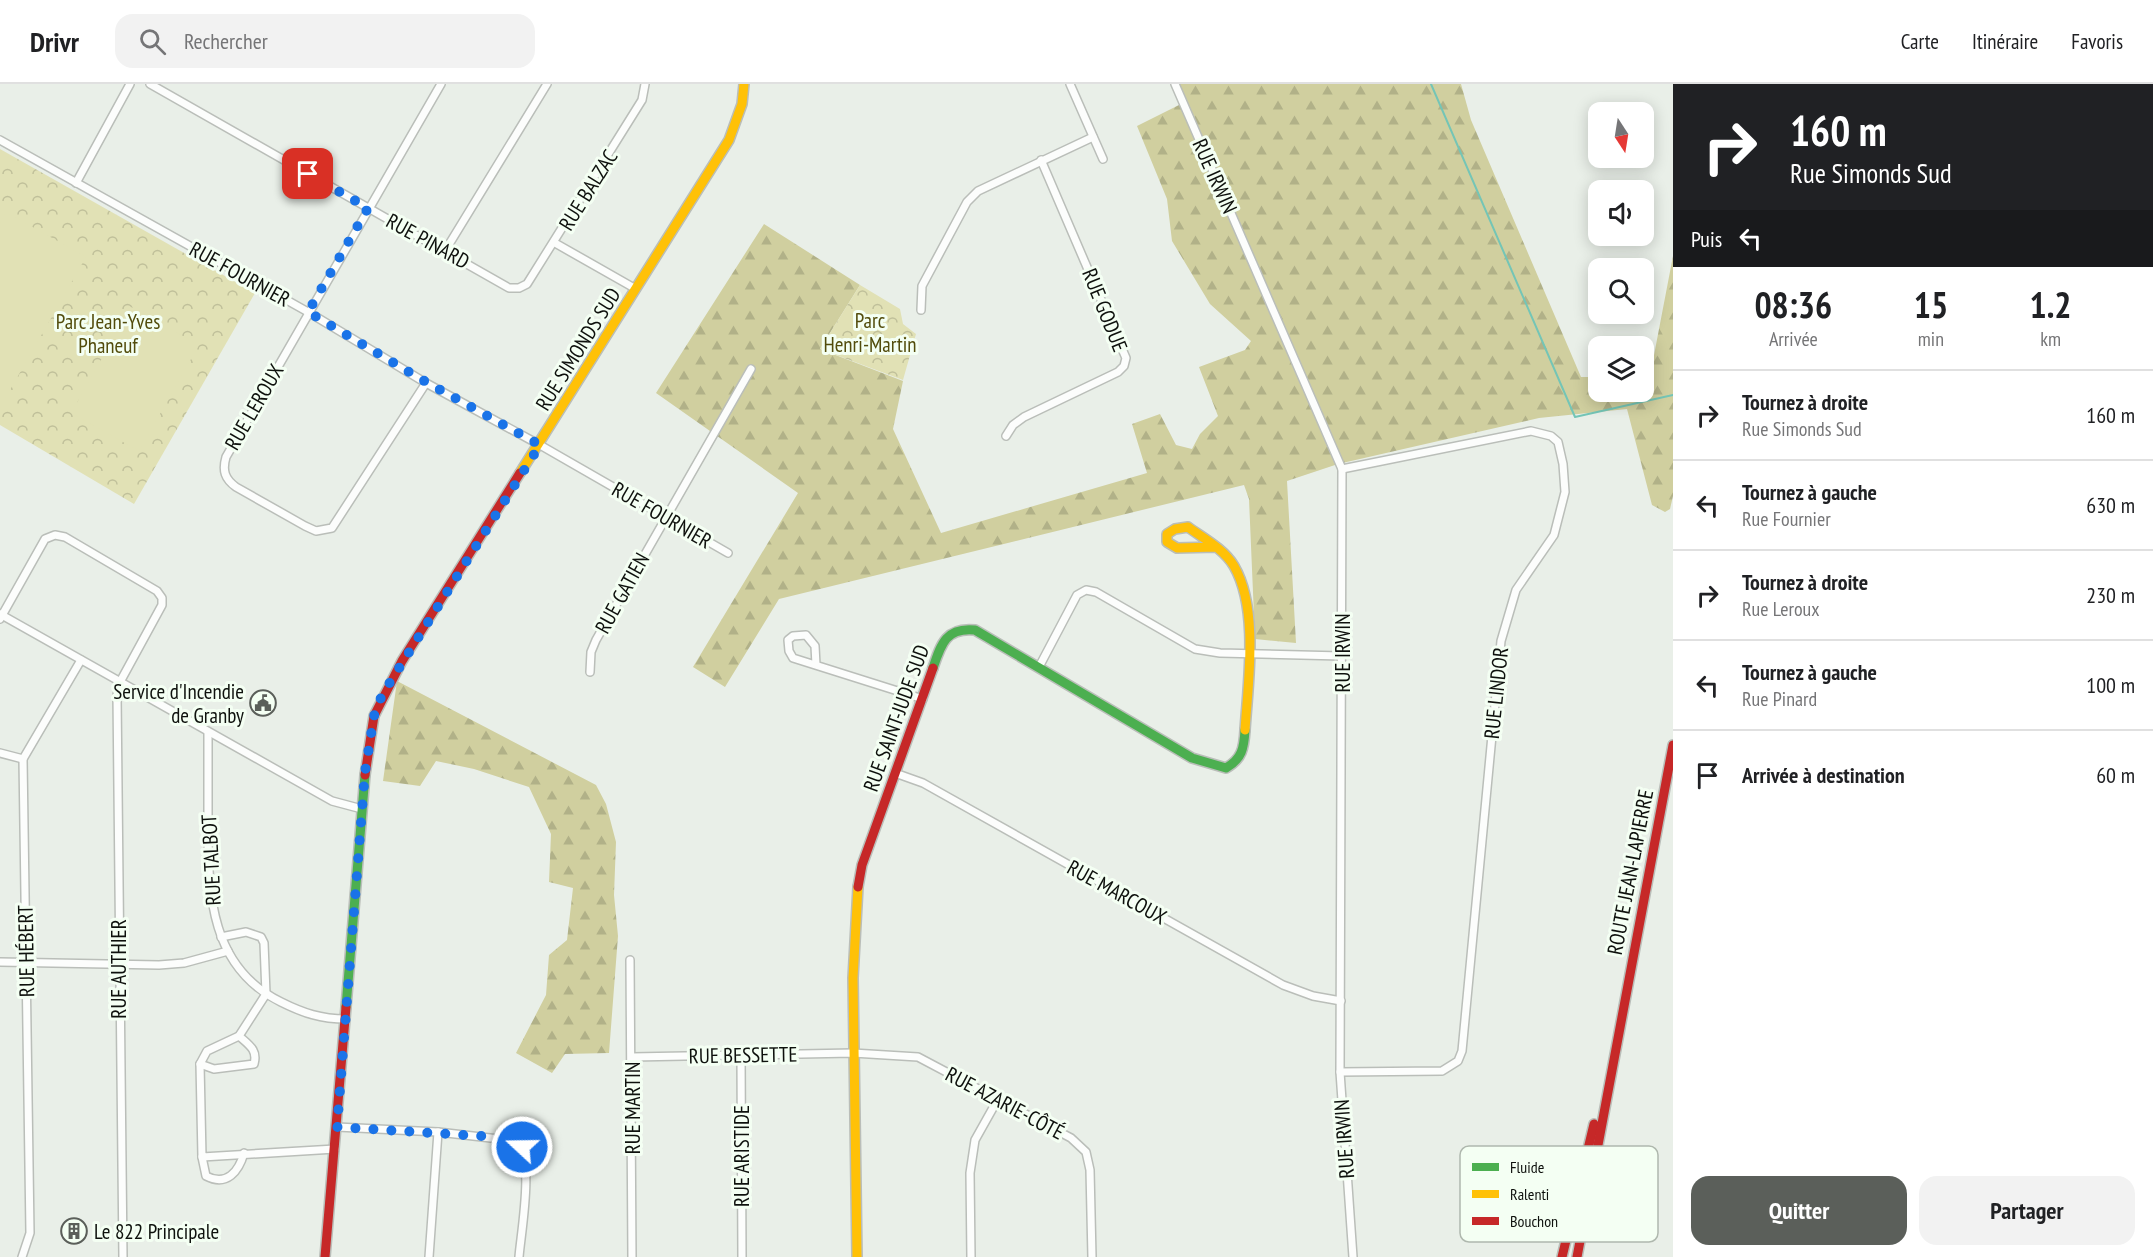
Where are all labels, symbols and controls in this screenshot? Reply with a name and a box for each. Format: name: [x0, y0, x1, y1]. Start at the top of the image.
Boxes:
search box: [115, 14, 535, 68]
text: Drivr: [30, 23, 79, 60]
icon: search: [136, 25, 169, 58]
text: Rechercher: [184, 27, 268, 55]
text: Carte: [1901, 28, 1939, 55]
text: Itinéraire: [1972, 28, 2038, 55]
text: Favoris: [2071, 28, 2123, 55]
north arrow: [1588, 102, 1654, 168]
map controls: [1588, 102, 1654, 402]
text: 160 m: [1790, 103, 1887, 158]
icon: right: [1691, 108, 1769, 186]
street label: RUE IRWIN: [1187, 134, 1243, 218]
street label: RUE BALZAC: [553, 144, 624, 235]
pin: [282, 148, 333, 199]
text: Rue Simonds Sud: [1790, 156, 1952, 190]
icon: arrive: [291, 157, 324, 190]
button: sound: [1588, 180, 1654, 246]
street label: RUE PINARD: [382, 207, 474, 275]
icon: left: [1734, 222, 1767, 255]
text: Puis: [1691, 225, 1722, 253]
street label: RUE FOURNIER: [185, 235, 295, 313]
button: search: [1588, 258, 1654, 324]
street label: RUE GODUE: [1076, 264, 1134, 356]
text: 08:36: [1754, 281, 1832, 328]
text: 15: [1914, 281, 1948, 328]
text: 1.2: [2030, 281, 2072, 328]
street label: RUE SIMONDS SUD: [529, 282, 627, 416]
park label: Parc Henri-Martin: [823, 307, 917, 358]
park label: Parc Jean-Yves Phaneuf: [56, 308, 160, 359]
text: Arrivée: [1769, 326, 1818, 352]
text: min: [1918, 326, 1944, 352]
text: km: [2040, 326, 2061, 352]
button: layers: [1588, 336, 1654, 402]
street label: RUE LEROUX: [219, 359, 290, 455]
text: Tournez à droite: [1742, 388, 1868, 416]
icon: right: [1691, 399, 1724, 432]
text: 160 m: [2086, 401, 2135, 429]
text: Rue Simonds Sud: [1742, 416, 1862, 442]
street label: RUE FOURNIER: [607, 476, 717, 554]
text: Tournez à gauche: [1742, 478, 1877, 506]
icon: left: [1691, 489, 1724, 522]
text: 630 m: [2086, 491, 2135, 519]
text: Rue Fournier: [1742, 506, 1831, 532]
street label: RUE GATIEN: [589, 548, 655, 638]
text: Tournez à droite: [1742, 568, 1868, 596]
icon: right: [1691, 579, 1724, 612]
text: 230 m: [2086, 581, 2135, 609]
text: Rue Leroux: [1742, 596, 1820, 622]
street label: RUE IRWIN: [1329, 613, 1356, 693]
street label: RUE SAINT-JUDE SUD: [857, 641, 935, 795]
street label: RUE LINDOR: [1478, 646, 1514, 740]
text: Tournez à gauche: [1742, 658, 1877, 686]
icon: left: [1691, 669, 1724, 702]
text: 100 m: [2086, 671, 2135, 699]
place label: Service d'Incendie de Granby: [113, 678, 244, 729]
text: Rue Pinard: [1742, 686, 1817, 712]
public building icon: Service d'Incendie de Granby: [248, 688, 278, 718]
icon: arrive: [1691, 759, 1724, 792]
text: Arrivée à destination: [1742, 761, 1905, 789]
text: 60 m: [2096, 761, 2135, 789]
street label: ROUTE JEAN-LAPIERRE: [1601, 787, 1659, 957]
street label: RUE TALBOT: [195, 813, 227, 906]
street label: RUE MARCOUX: [1063, 854, 1172, 931]
street label: RUE HÉBERT: [12, 904, 40, 997]
street label: RUE AUTHIER: [105, 919, 132, 1019]
street label: RUE BESSETTE: [688, 1041, 798, 1069]
street label: RUE AZARIE-CÔTÉ: [941, 1060, 1069, 1146]
street label: RUE MARTIN: [619, 1062, 646, 1154]
street label: RUE IRWIN: [1328, 1099, 1360, 1179]
street label: RUE ARISTIDE: [728, 1105, 755, 1207]
position arrow: [490, 1115, 554, 1179]
legend: [1460, 1146, 1658, 1242]
text: Fluide: [1510, 1157, 1544, 1177]
button: Quitter: [1691, 1176, 1907, 1245]
button: Partager: [1919, 1176, 2135, 1245]
text: Ralenti: [1510, 1184, 1549, 1204]
text: Bouchon: [1510, 1211, 1558, 1231]
building icon: Le 822 Principale: [59, 1216, 89, 1246]
place label: Le 822 Principale: [94, 1218, 219, 1245]

